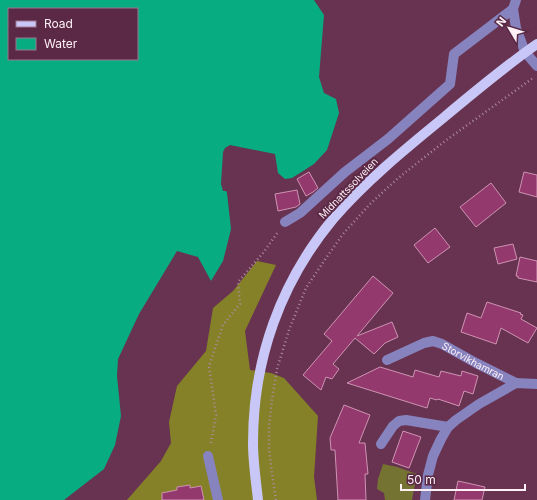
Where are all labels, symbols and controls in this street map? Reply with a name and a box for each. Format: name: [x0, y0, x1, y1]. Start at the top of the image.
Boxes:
legend: [8, 8, 138, 60]
north arrow: [489, 8, 529, 48]
text: N: [493, 14, 509, 29]
text: Road: [44, 16, 73, 31]
text: Water: [44, 36, 78, 51]
street label: Midnattssolveien: [316, 155, 380, 221]
street label: Storvikhamran: [440, 339, 506, 382]
scale bar: [401, 466, 525, 492]
text: 50 m: [407, 472, 436, 487]

